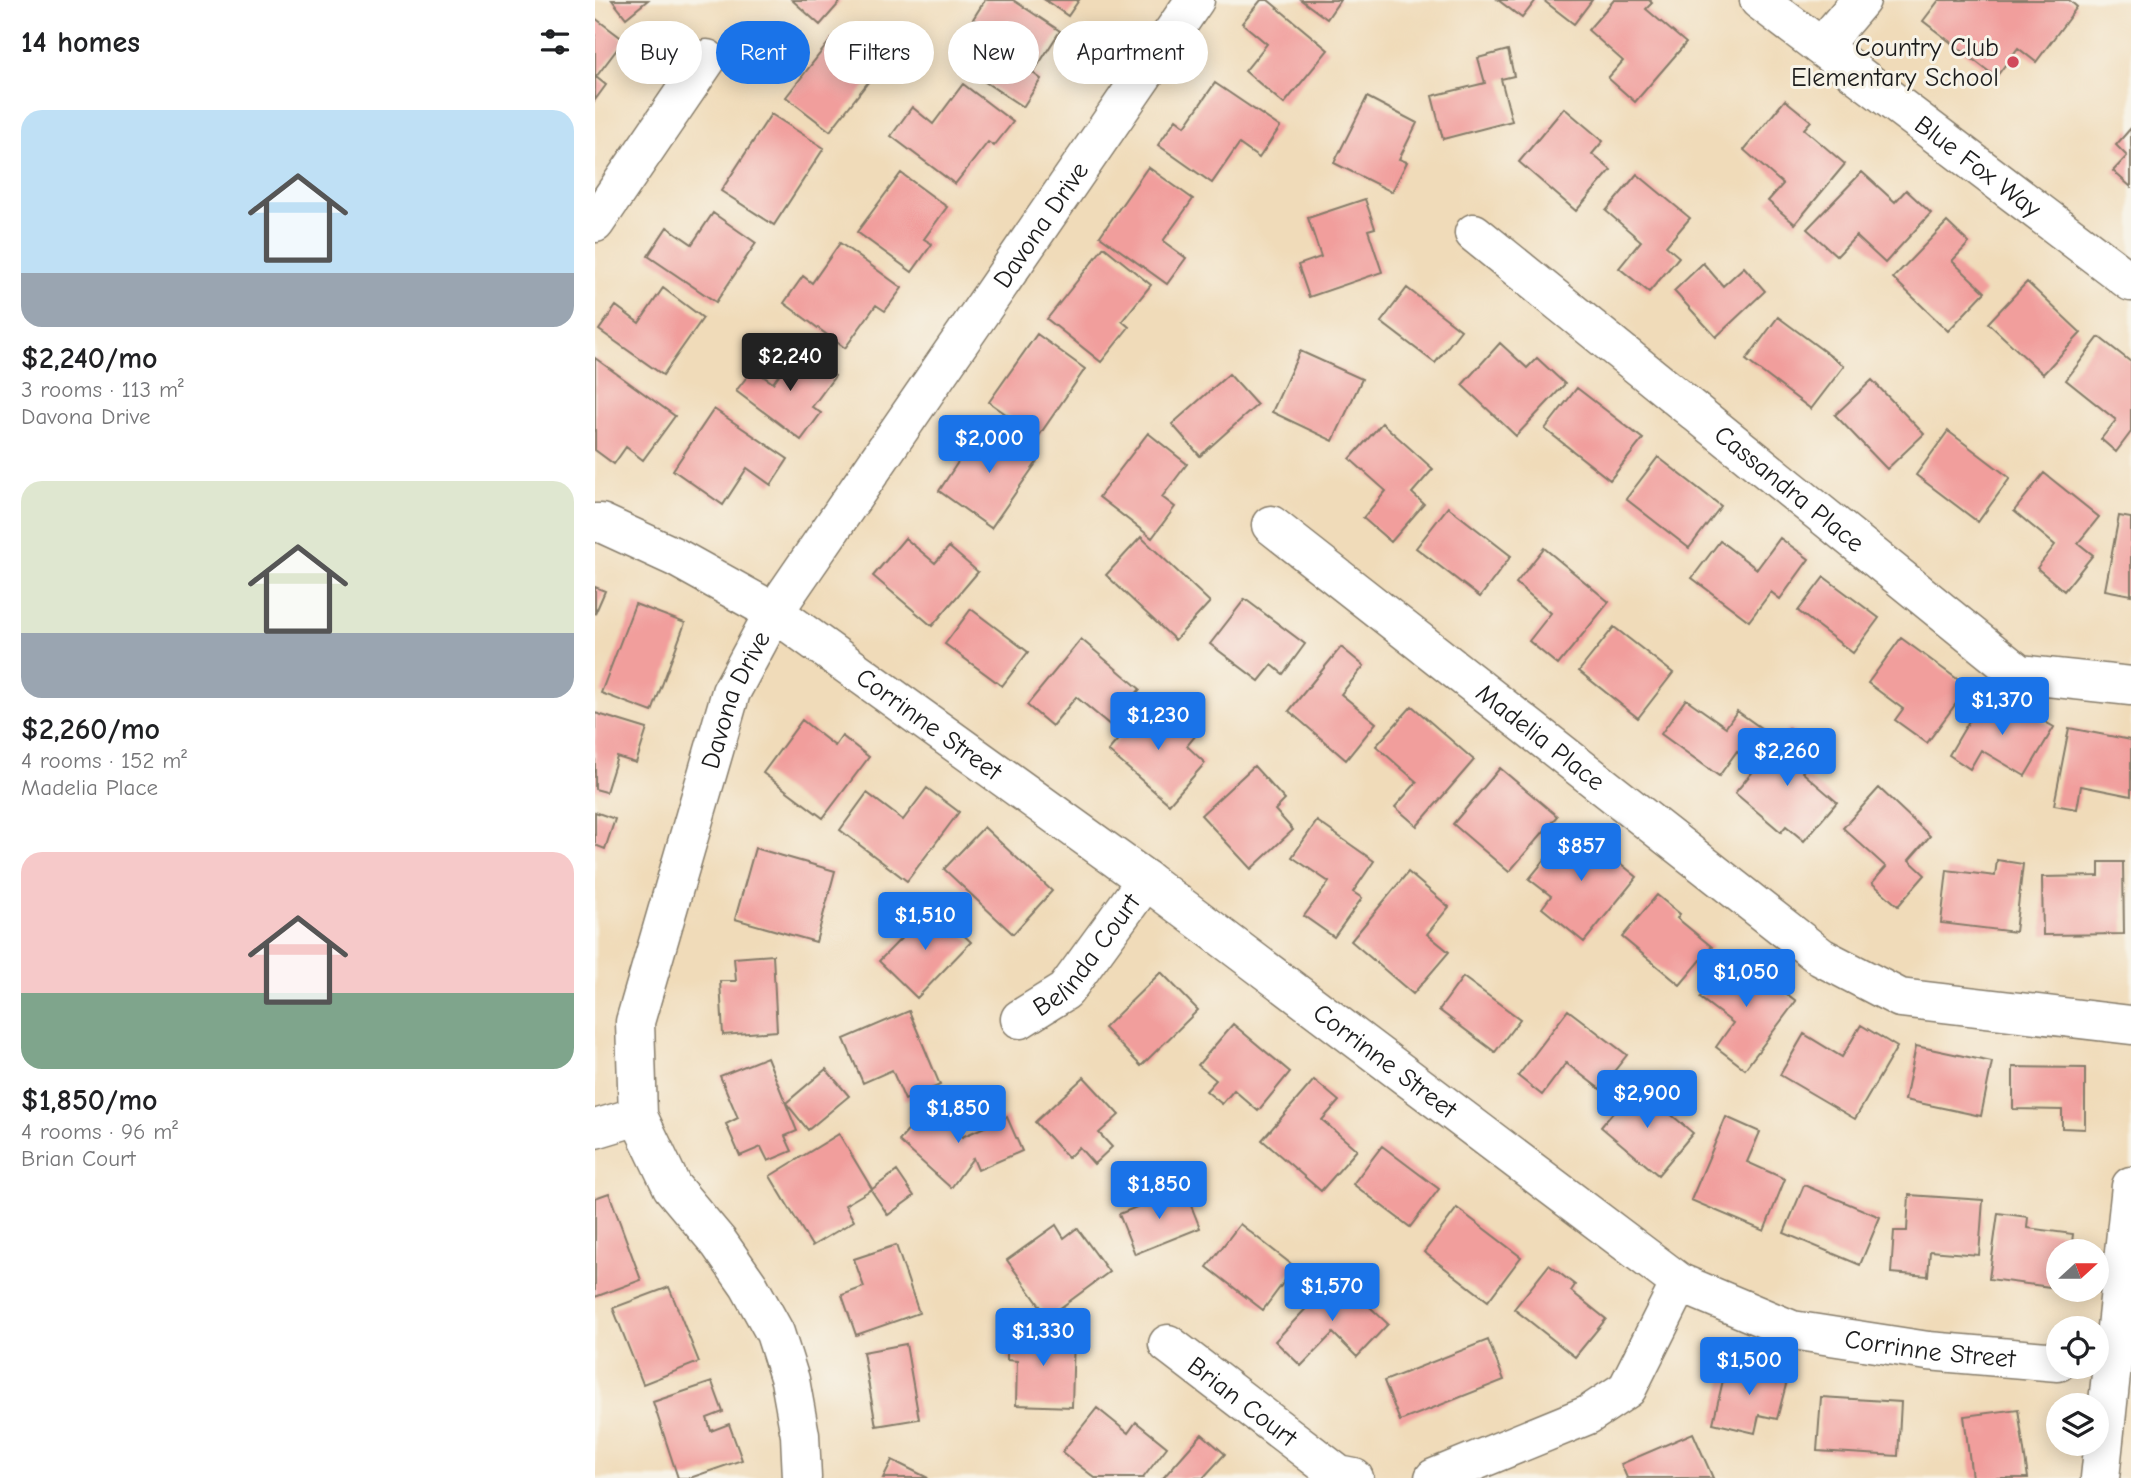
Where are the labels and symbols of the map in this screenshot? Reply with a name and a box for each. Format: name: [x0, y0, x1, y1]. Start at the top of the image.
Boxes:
place label: Country Club Elementary School: [1791, 33, 1999, 93]
marker: Country Club Elementary School: [2005, 54, 2021, 70]
street label: Blue Fox Way: [1909, 110, 2047, 225]
street label: Davona Drive: [987, 156, 1095, 294]
pin: $2,240: [733, 334, 847, 393]
pin: $2,000: [932, 416, 1046, 475]
street label: Cassandra Place: [1708, 420, 1870, 559]
street label: Davona Drive: [695, 626, 777, 772]
street label: Corrinne Street: [850, 662, 1008, 788]
street label: Madelia Place: [1470, 678, 1610, 797]
pin: $1,370: [1945, 678, 2059, 737]
pin: $1,230: [1101, 692, 1215, 752]
pin: $2,260: [1730, 728, 1844, 788]
pin: $857: [1540, 824, 1622, 883]
street label: Belinda Court: [1028, 887, 1148, 1023]
pin: $1,510: [868, 892, 982, 952]
pin: $1,050: [1689, 950, 1803, 1009]
street label: Corrinne Street: [1307, 998, 1464, 1126]
pin: $2,900: [1590, 1070, 1704, 1130]
pin: $1,850: [901, 1086, 1015, 1145]
pin: $1,850: [1102, 1162, 1216, 1221]
north arrow: [2046, 1239, 2109, 1302]
pin: $1,570: [1275, 1264, 1389, 1323]
pin: $1,330: [986, 1308, 1100, 1368]
street label: Corrinne Street: [1842, 1324, 2018, 1374]
pin: $1,500: [1692, 1338, 1806, 1397]
street label: Brian Court: [1181, 1351, 1304, 1454]

